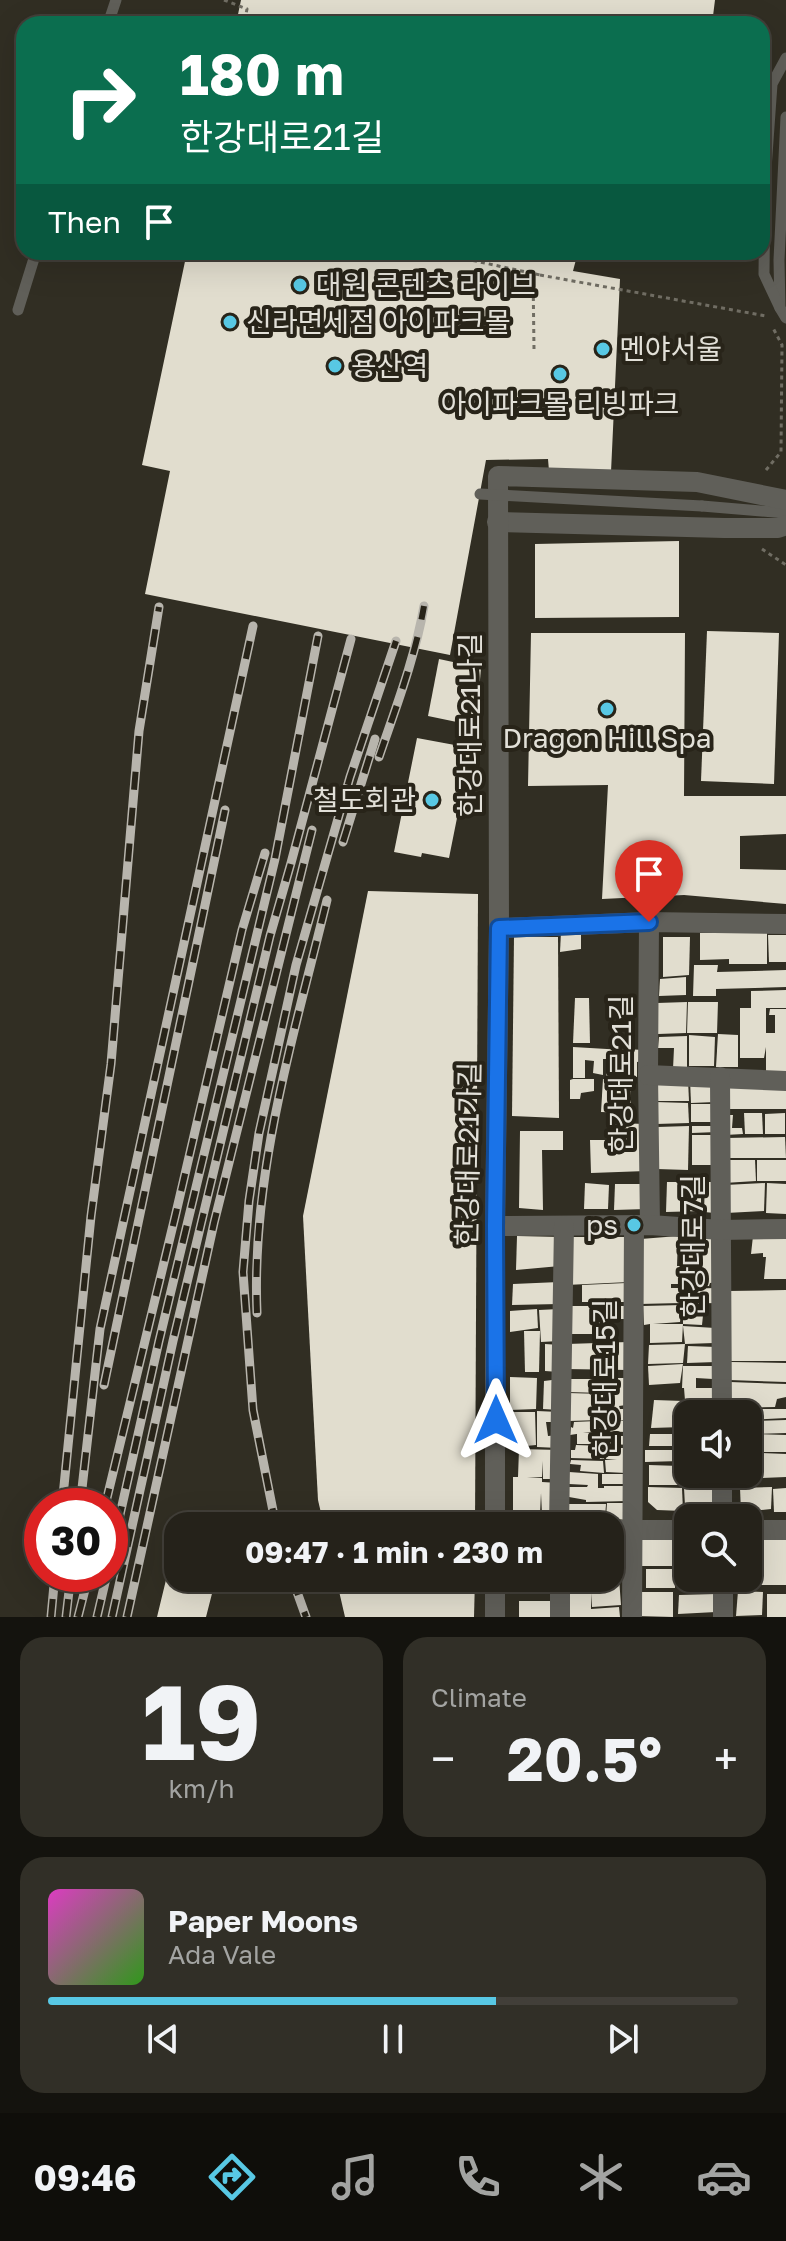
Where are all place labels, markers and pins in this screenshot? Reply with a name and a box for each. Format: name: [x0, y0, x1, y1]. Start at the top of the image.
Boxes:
place label: 대원 콘텐츠 라이브: [316, 268, 536, 301]
marker: 대원 콘텐츠 라이브: [291, 276, 309, 294]
place label: 신라면세점 아이파크몰: [246, 305, 511, 338]
marker: 신라면세점 아이파크몰: [221, 313, 239, 331]
place label: 멘야서울: [619, 332, 722, 365]
marker: 멘야서울: [594, 340, 612, 358]
place label: 용산역: [351, 349, 428, 382]
marker: 용산역: [326, 357, 344, 375]
marker: 아이파크몰 리빙파크: [551, 365, 569, 383]
place label: 아이파크몰 리빙파크: [441, 387, 679, 420]
marker: Dragon Hill Spa: [598, 700, 616, 718]
place label: Dragon Hill Spa: [503, 721, 711, 754]
place label: 철도회관: [313, 783, 416, 816]
marker: 철도회관: [423, 791, 441, 809]
pin: [615, 840, 683, 922]
place label: ps: [586, 1208, 618, 1241]
marker: ps: [625, 1216, 643, 1234]

